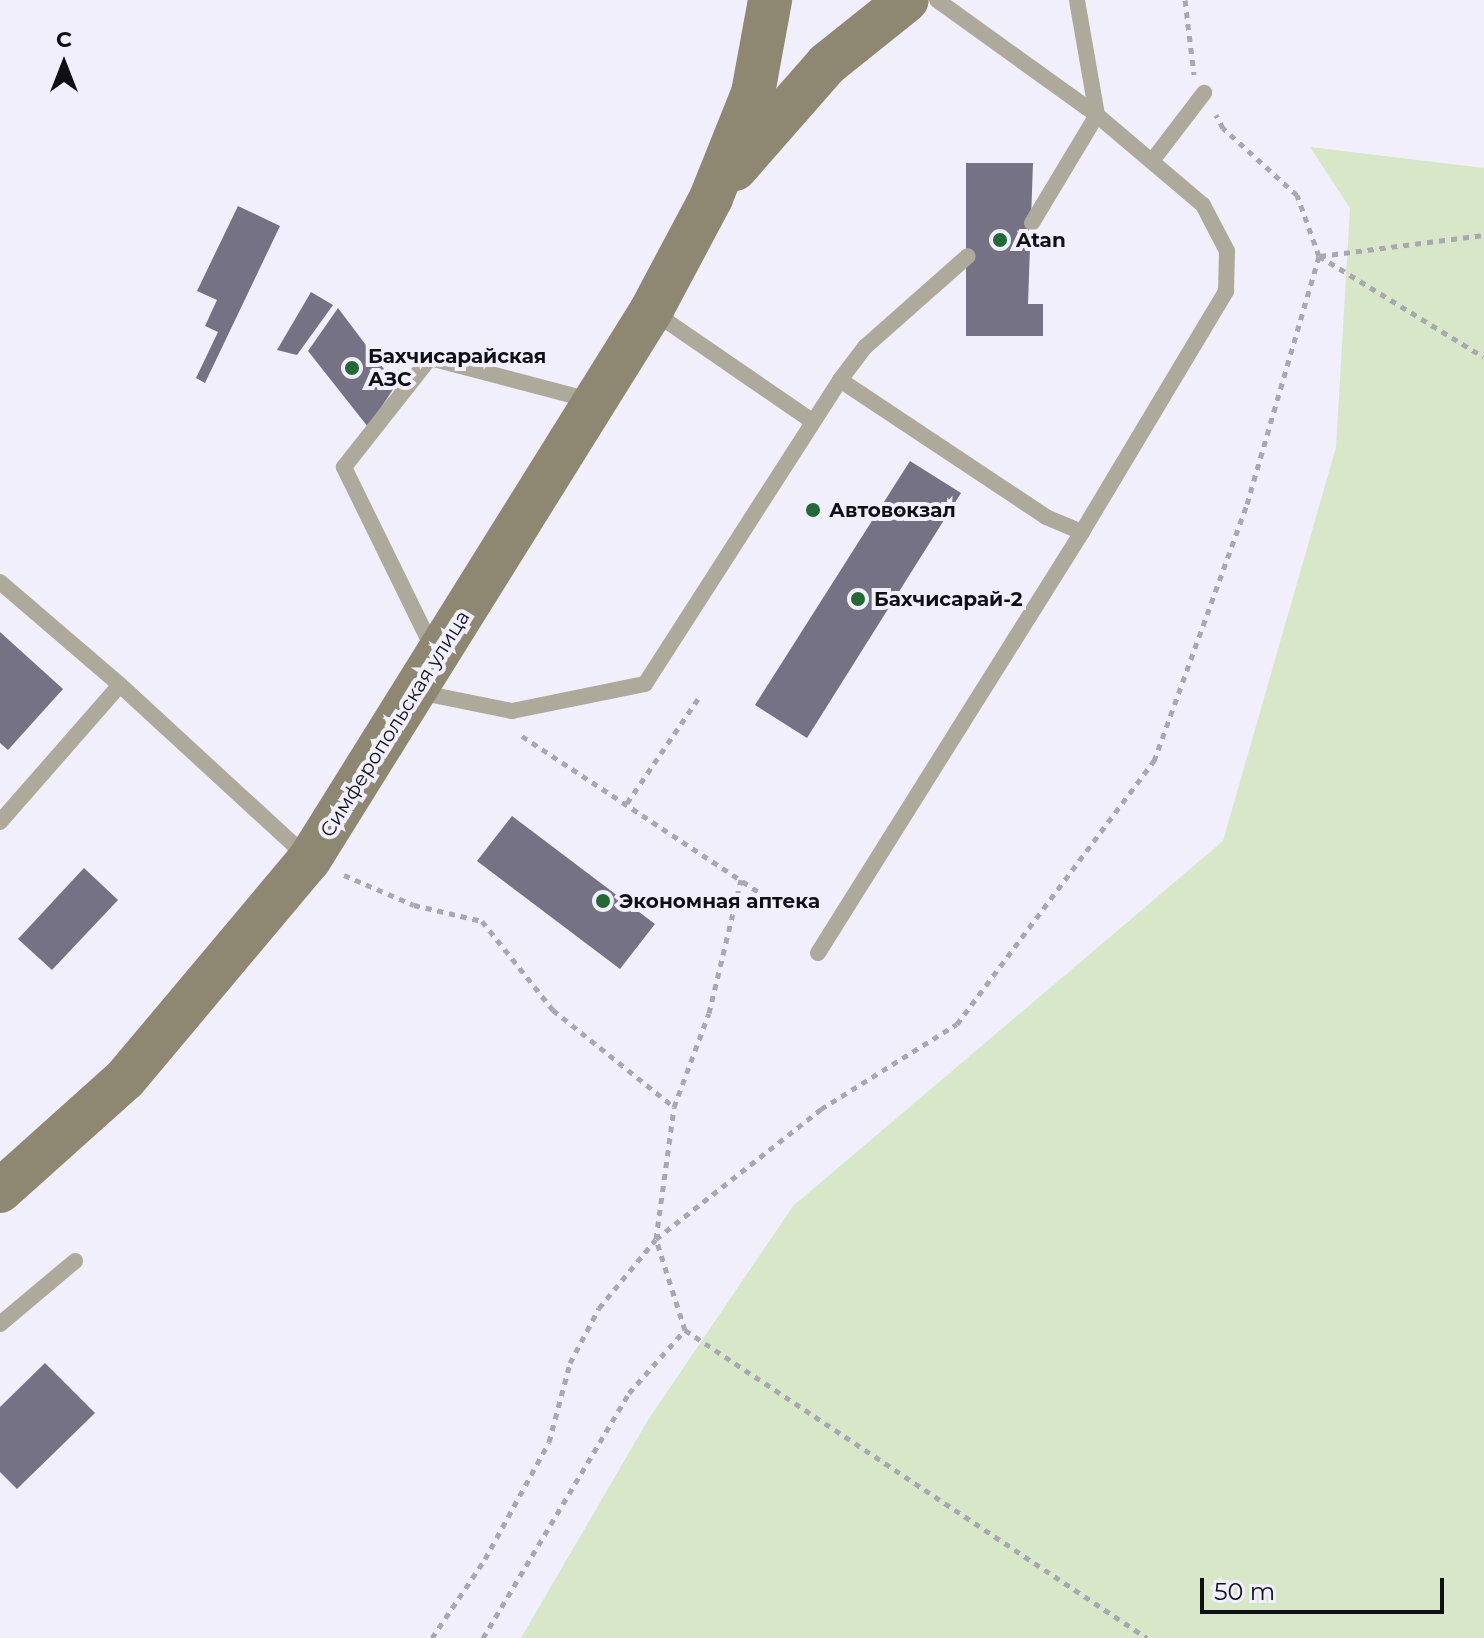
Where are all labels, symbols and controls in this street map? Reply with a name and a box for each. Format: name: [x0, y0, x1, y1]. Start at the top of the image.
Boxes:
north arrow: [24, 24, 104, 104]
text: С: [56, 26, 72, 53]
place label: Atan: [1016, 228, 1066, 252]
marker: Atan: [991, 231, 1009, 249]
place label: Бахчисарайская АЗС: [368, 344, 546, 391]
marker: Бахчисарайская АЗС: [343, 359, 361, 377]
place label: Автовокзал: [829, 498, 956, 522]
marker: Автовокзал: [804, 501, 822, 519]
place label: Бахчисарай-2: [874, 587, 1022, 611]
marker: Бахчисарай-2: [849, 590, 867, 608]
street label: Симферопольская улица: [315, 606, 475, 842]
place label: Экономная аптека: [619, 889, 820, 913]
marker: Экономная аптека: [594, 892, 612, 910]
scale bar: [1204, 1562, 1448, 1612]
text: 50 m: [1214, 1577, 1275, 1606]

